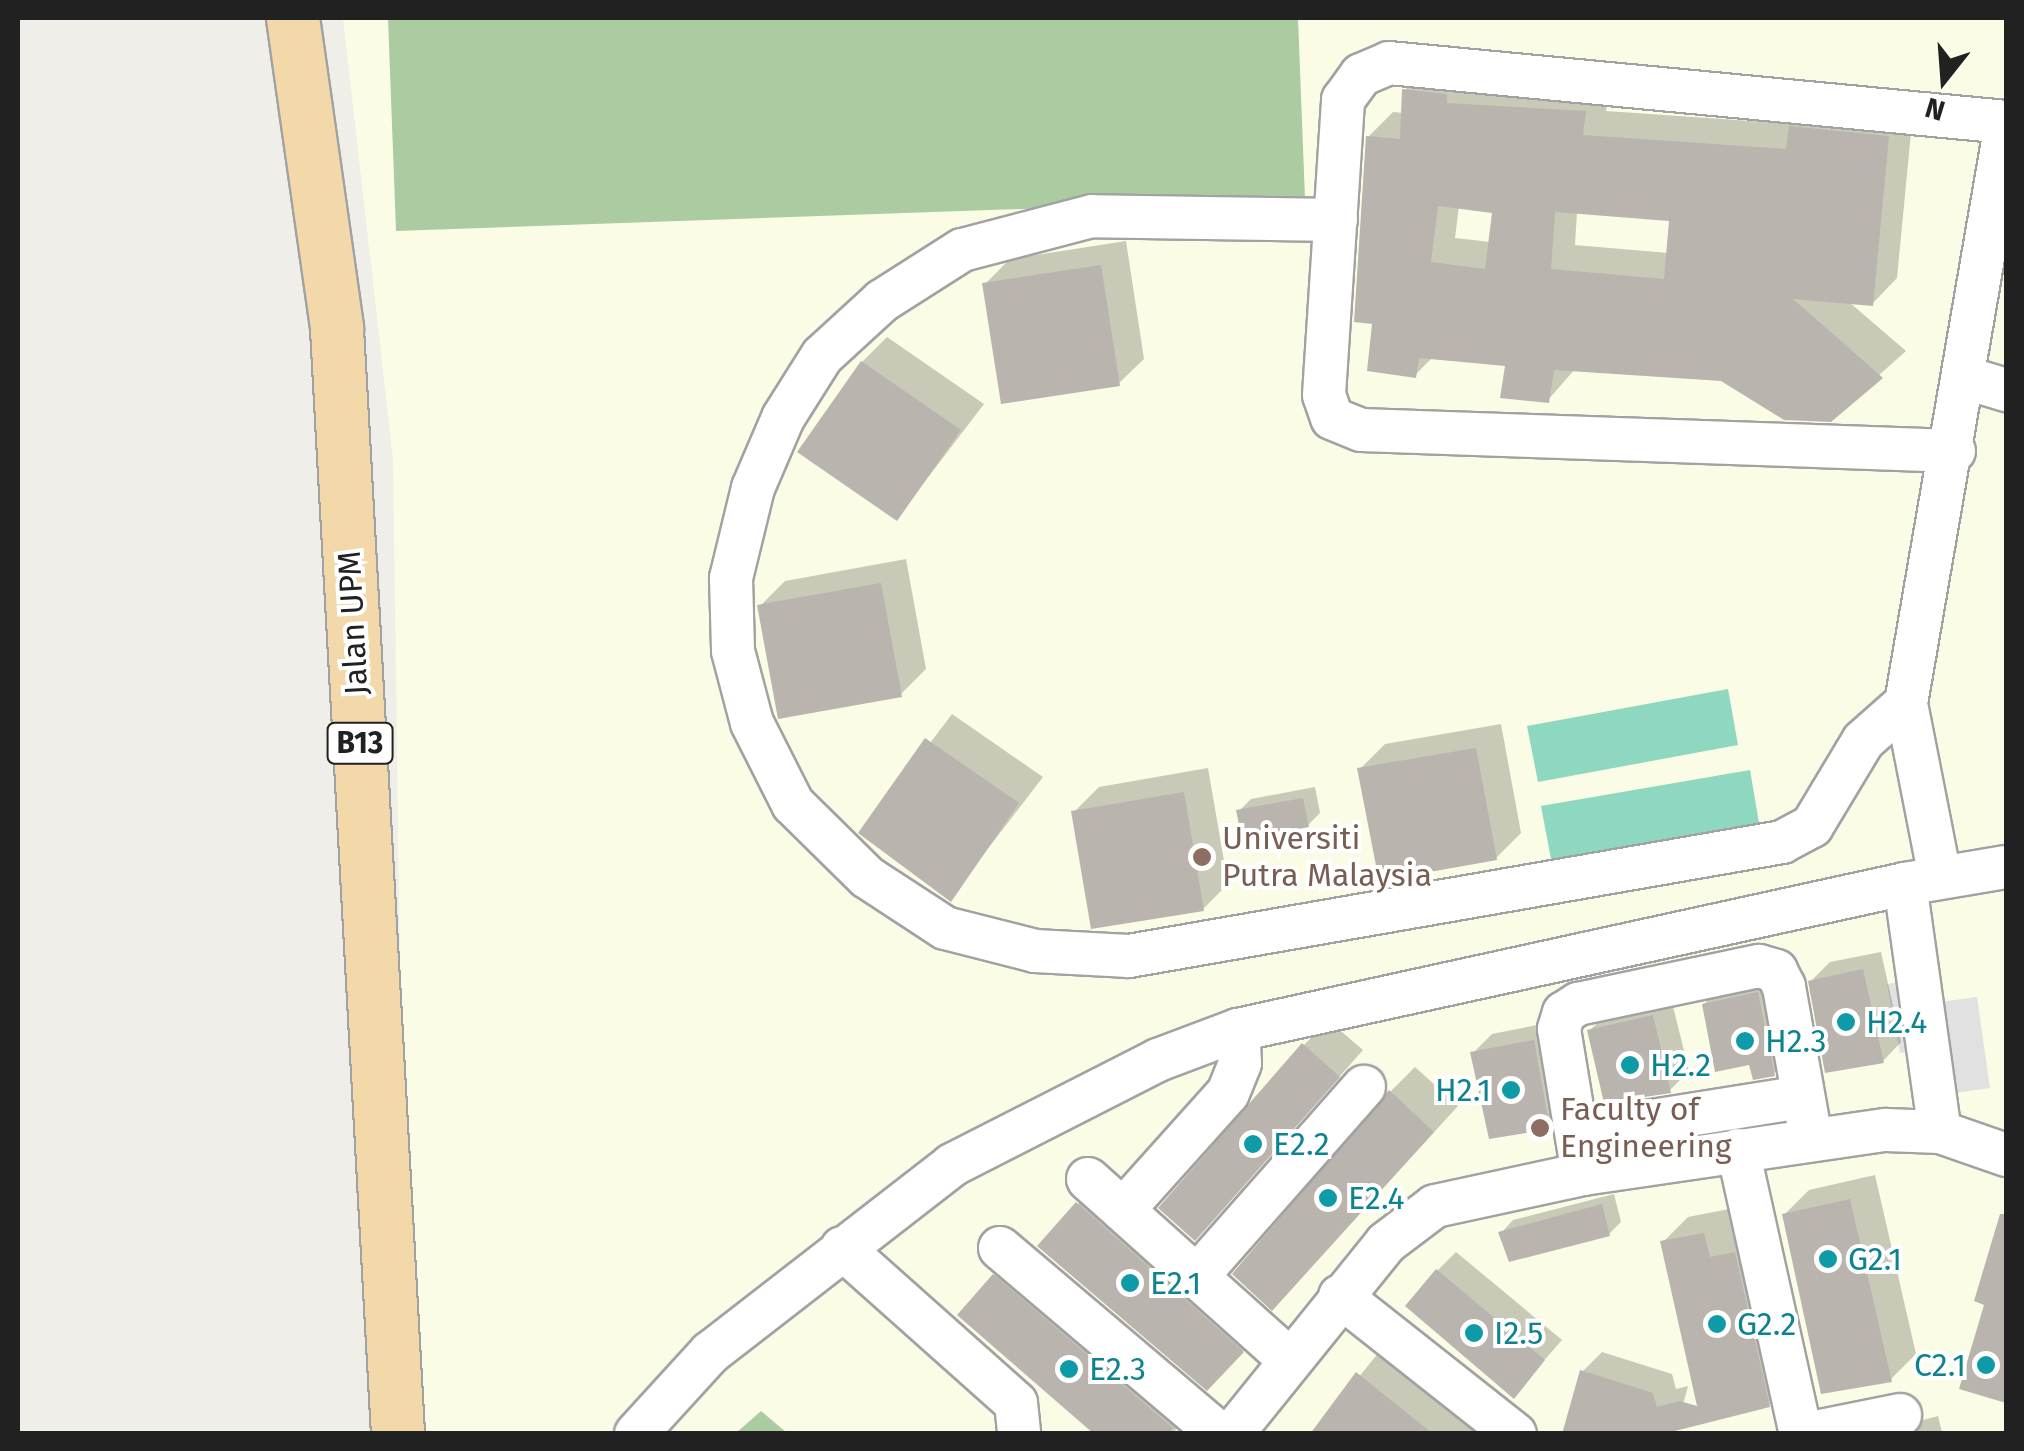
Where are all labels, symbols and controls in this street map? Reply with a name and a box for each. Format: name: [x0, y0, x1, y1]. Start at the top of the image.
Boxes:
north arrow: [1894, 30, 1994, 130]
text: N: [1921, 91, 1949, 128]
street label: Jalan UPM: [330, 550, 376, 696]
road number: B13: [325, 718, 395, 768]
place label: Universiti Putra Malaysia: [1222, 820, 1432, 895]
marker: Universiti Putra Malaysia: [1191, 846, 1213, 868]
place label: H2.4: [1866, 1003, 1927, 1041]
marker: H2.4: [1835, 1011, 1857, 1033]
place label: H2.3: [1765, 1022, 1827, 1060]
marker: H2.3: [1734, 1030, 1756, 1052]
place label: H2.2: [1650, 1046, 1711, 1084]
marker: H2.2: [1619, 1054, 1641, 1076]
place label: H2.1: [1435, 1071, 1491, 1109]
marker: H2.1: [1500, 1079, 1522, 1101]
place label: Faculty of Engineering: [1560, 1091, 1732, 1166]
marker: Faculty of Engineering: [1529, 1117, 1551, 1139]
place label: E2.2: [1273, 1125, 1329, 1163]
marker: E2.2: [1242, 1133, 1264, 1155]
place label: E2.4: [1348, 1179, 1405, 1217]
marker: E2.4: [1317, 1187, 1339, 1209]
place label: G2.1: [1848, 1240, 1902, 1278]
marker: G2.1: [1817, 1248, 1839, 1270]
place label: E2.1: [1150, 1264, 1201, 1302]
marker: E2.1: [1119, 1272, 1141, 1294]
place label: G2.2: [1737, 1305, 1796, 1343]
marker: G2.2: [1706, 1313, 1728, 1335]
place label: I2.5: [1494, 1314, 1543, 1352]
marker: I2.5: [1463, 1322, 1485, 1344]
place label: C2.1: [1914, 1346, 1966, 1384]
place label: E2.3: [1089, 1350, 1146, 1388]
marker: C2.1: [1975, 1354, 1997, 1376]
marker: E2.3: [1058, 1358, 1080, 1380]

